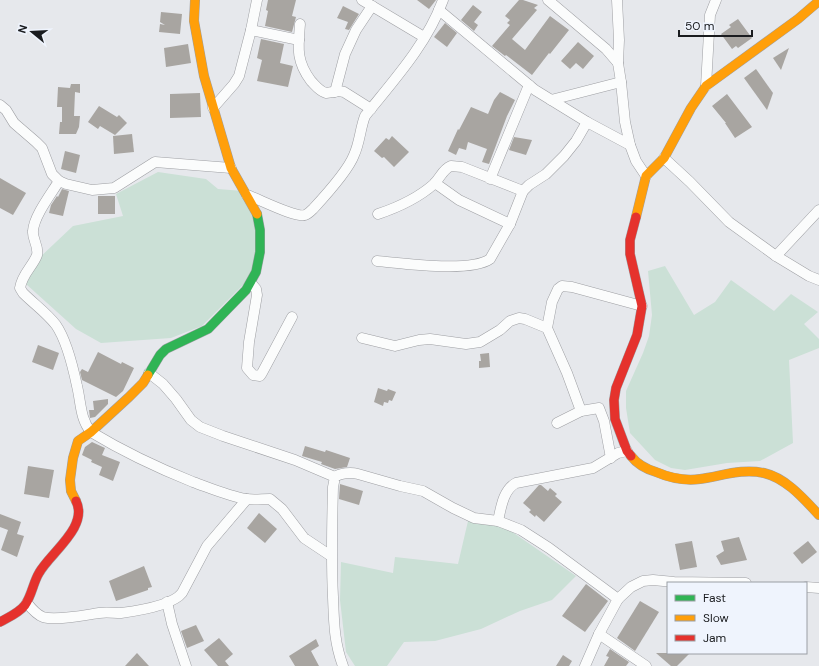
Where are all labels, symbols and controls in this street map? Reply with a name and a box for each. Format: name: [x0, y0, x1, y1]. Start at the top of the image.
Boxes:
north arrow: [12, 12, 52, 52]
scale bar: [679, 12, 752, 38]
text: 50 m: [685, 18, 714, 34]
text: N: [15, 23, 30, 35]
legend: [667, 582, 807, 654]
text: Fast: [703, 590, 726, 606]
text: Slow: [703, 610, 729, 626]
text: Jam: [703, 630, 726, 646]

